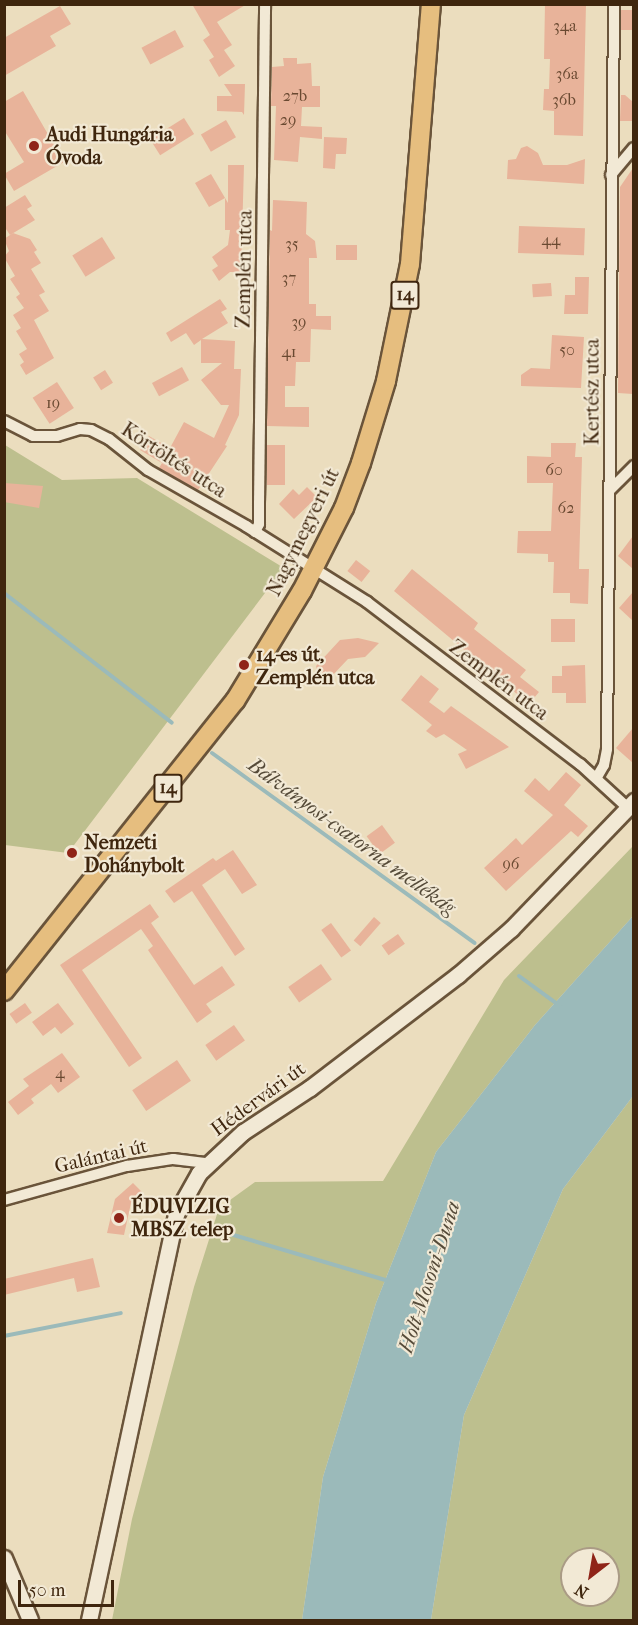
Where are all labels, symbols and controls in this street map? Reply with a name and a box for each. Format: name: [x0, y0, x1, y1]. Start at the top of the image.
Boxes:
house number: 34a: [553, 16, 577, 36]
house number: 36a: [556, 64, 578, 84]
house number: 27b: [283, 86, 307, 106]
house number: 36b: [552, 90, 576, 110]
house number: 29: [280, 110, 296, 130]
place label: Audi Hungária Óvoda: [46, 122, 173, 169]
marker: Audi Hungária Óvoda: [27, 139, 41, 153]
street label: Zemplén utca: [231, 210, 257, 328]
house number: 44: [542, 230, 560, 250]
house number: 35: [285, 234, 299, 254]
house number: 37: [282, 268, 296, 288]
road number: 14: [390, 280, 420, 310]
house number: 39: [292, 312, 306, 332]
street label: Kertész utca: [580, 339, 604, 445]
house number: 50: [559, 340, 575, 360]
house number: 41: [281, 342, 297, 362]
house number: 19: [46, 393, 60, 413]
street label: Körtöltés utca: [117, 417, 231, 503]
house number: 60: [545, 460, 563, 480]
street label: Nagymegyeri út: [262, 464, 344, 600]
house number: 62: [558, 498, 574, 518]
street label: Zemplén utca: [445, 635, 553, 725]
place label: 14-es út, Zemplén utca: [256, 642, 374, 689]
marker: 14-es út, Zemplén utca: [237, 658, 251, 672]
water label: Bálványosi-csatorna mellékág: [243, 752, 461, 920]
road number: 14: [153, 773, 183, 803]
place label: Nemzeti Dohánybolt: [84, 830, 184, 877]
marker: Nemzeti Dohánybolt: [65, 846, 79, 860]
house number: 96: [502, 854, 520, 874]
street label: Hédervári út: [206, 1057, 310, 1141]
house number: 4: [55, 1063, 65, 1083]
street label: Galántai út: [52, 1134, 150, 1178]
place label: ÉDUVIZIG MBSZ telep: [131, 1194, 234, 1241]
water label: Holt-Mosoni-Duna: [393, 1198, 465, 1356]
marker: ÉDUVIZIG MBSZ telep: [112, 1211, 126, 1225]
north arrow: [560, 1547, 620, 1607]
scale bar: [21, 1568, 117, 1606]
text: 50 m: [29, 1580, 65, 1601]
text: N: [571, 1580, 592, 1602]

